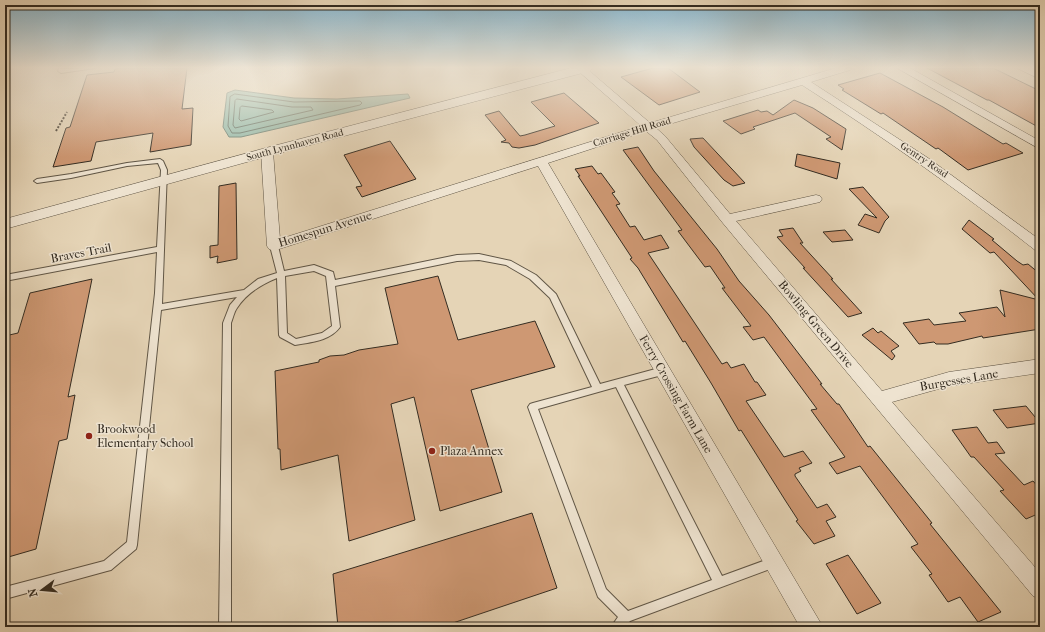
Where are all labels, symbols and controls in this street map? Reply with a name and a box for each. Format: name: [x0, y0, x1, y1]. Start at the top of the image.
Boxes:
street label: Carriage Hill Road: [592, 114, 673, 150]
street label: South Lynnhaven Road: [245, 126, 345, 164]
street label: Gentry Road: [898, 140, 951, 181]
street label: Homespun Avenue: [276, 208, 374, 250]
street label: Braves Trail: [49, 240, 113, 266]
street label: Bowling Green Drive: [775, 278, 857, 371]
street label: Ferry Crossing Farm Lane: [636, 332, 716, 456]
street label: Burgesses Lane: [919, 366, 999, 394]
place label: Brookwood Elementary School: [97, 422, 194, 450]
marker: Brookwood Elementary School: [84, 431, 94, 441]
place label: Plaza Annex: [440, 444, 504, 458]
marker: Plaza Annex: [427, 446, 437, 456]
north arrow: [22, 570, 62, 610]
text: N: [25, 586, 40, 598]

